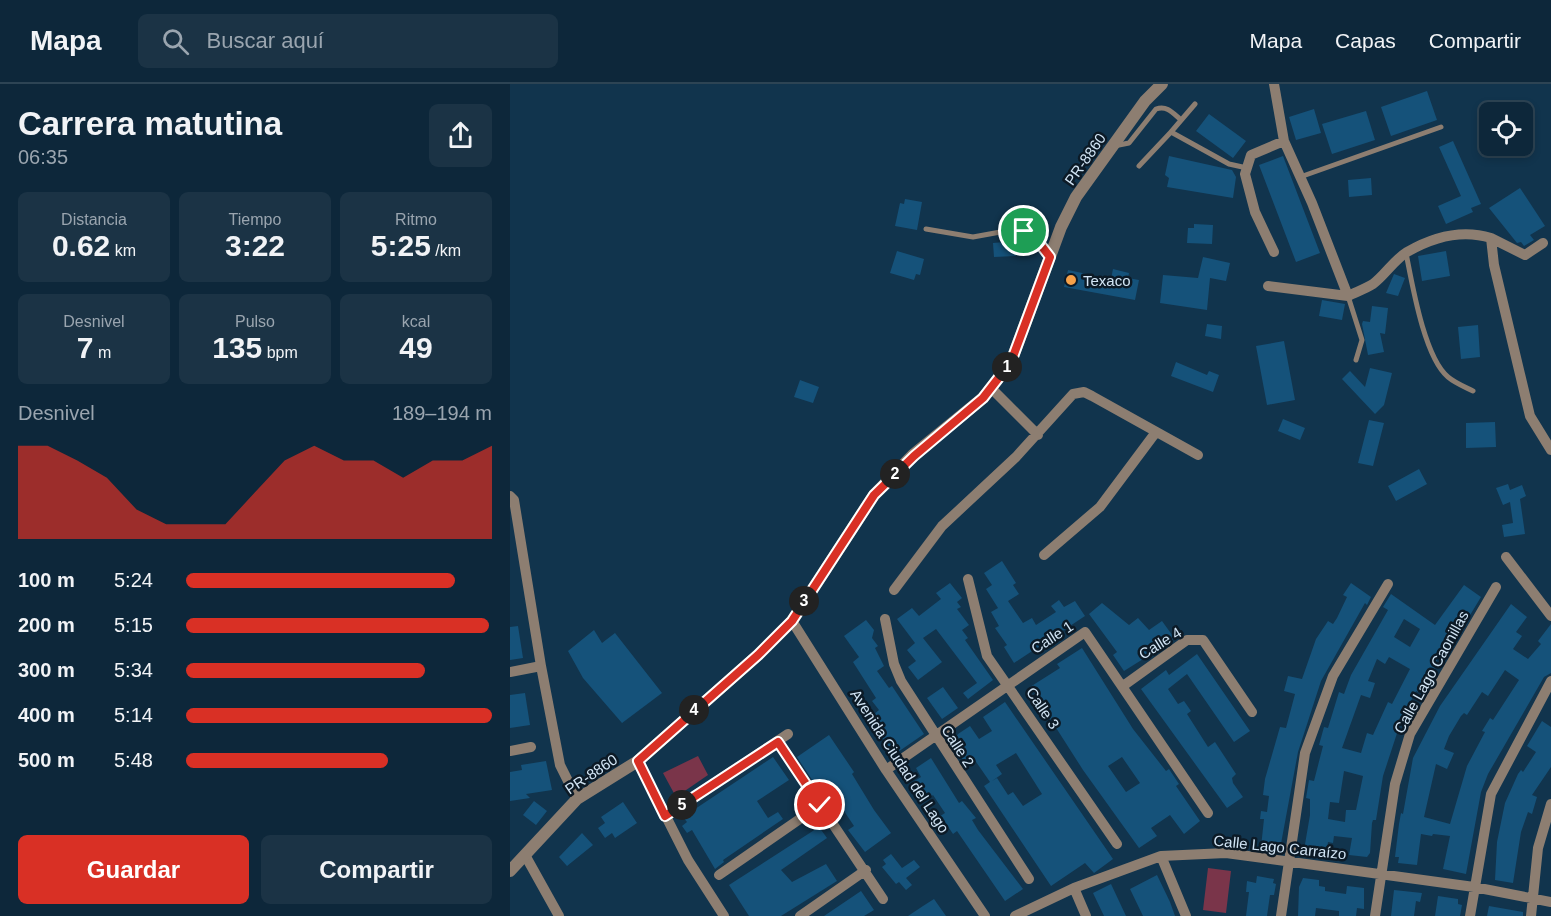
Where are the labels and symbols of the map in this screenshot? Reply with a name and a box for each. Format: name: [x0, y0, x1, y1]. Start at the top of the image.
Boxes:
street label: PR-8860: [1061, 130, 1109, 188]
pin: [998, 205, 1049, 256]
place label: Texaco: [1083, 272, 1131, 289]
marker: Texaco: [1064, 273, 1078, 287]
pin: 1: [992, 352, 1022, 382]
pin: 2: [880, 459, 910, 489]
pin: 3: [789, 586, 819, 616]
street label: Calle Lago Caonillas: [1390, 608, 1472, 736]
street label: Calle 1: [1028, 617, 1076, 657]
street label: Calle 4: [1136, 623, 1184, 663]
street label: Calle 3: [1023, 684, 1063, 732]
street label: Avenida Ciudad del Lago: [847, 686, 953, 836]
pin: 4: [679, 695, 709, 725]
street label: Calle 2: [938, 722, 978, 770]
street label: PR-8860: [562, 750, 620, 798]
pin: [794, 779, 845, 830]
pin: 5: [667, 790, 697, 820]
street label: Calle Lago Carraízo: [1213, 832, 1347, 862]

